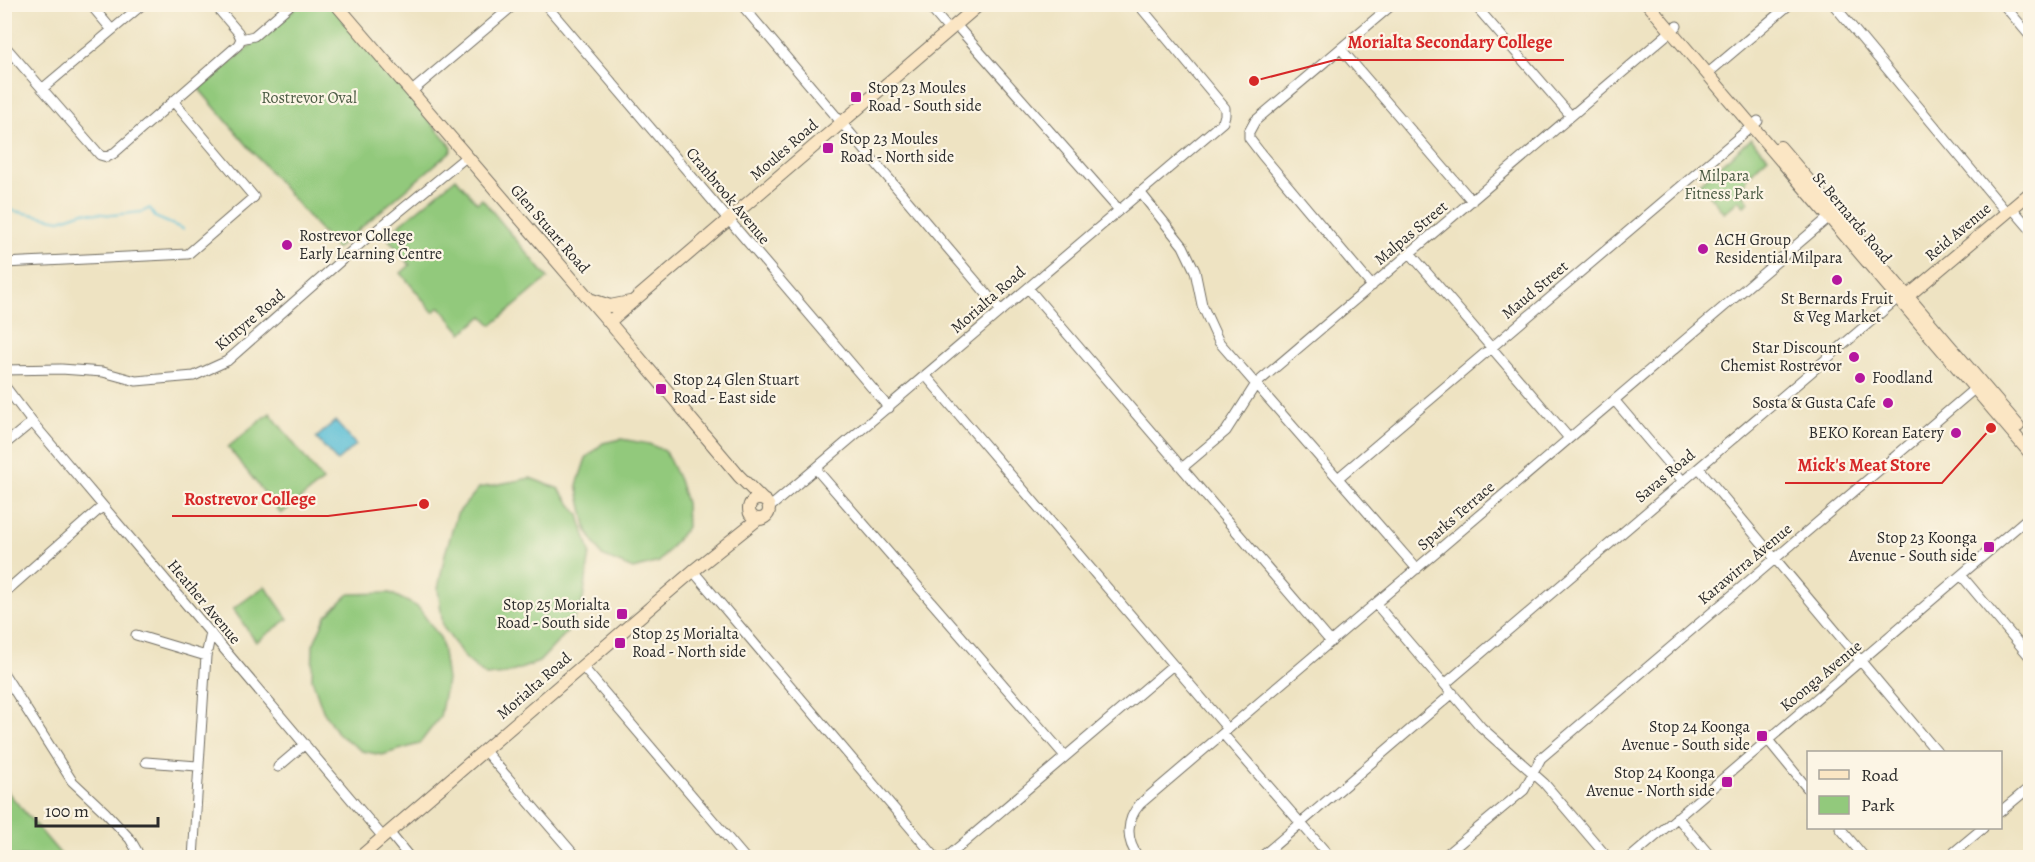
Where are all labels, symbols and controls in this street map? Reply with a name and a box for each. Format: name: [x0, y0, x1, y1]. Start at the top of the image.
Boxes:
callout: Morialta Secondary College: [1335, 24, 1564, 60]
text: Morialta Secondary College: [1347, 30, 1553, 54]
place label: Stop 23 Moules Road - South side: [868, 77, 982, 117]
park label: Rostrevor Oval: [261, 87, 357, 109]
marker: Stop 23 Moules Road - South side: [849, 90, 863, 104]
street label: Moules Road: [745, 114, 823, 186]
place label: Stop 23 Moules Road - North side: [840, 128, 954, 168]
marker: Stop 23 Moules Road - North side: [821, 141, 835, 155]
street label: Cranbrook Avenue: [681, 143, 775, 249]
park label: Milpara Fitness Park: [1684, 165, 1764, 205]
street label: St Bernards Road: [1807, 168, 1897, 269]
street label: Glen Stuart Road: [505, 180, 595, 279]
street label: Malpas Street: [1370, 196, 1452, 270]
street label: Reid Avenue: [1920, 198, 1996, 266]
place label: Rostrevor College Early Learning Centre: [299, 225, 442, 265]
place label: ACH Group Residential Milpara: [1714, 229, 1843, 269]
marker: Rostrevor College Early Learning Centre: [280, 238, 294, 252]
marker: ACH Group Residential Milpara: [1696, 242, 1710, 256]
street label: Maud Street: [1497, 256, 1573, 324]
street label: Morialta Road: [946, 261, 1030, 339]
marker: St Bernards Fruit & Veg Market: [1830, 273, 1844, 287]
street label: Kintyre Road: [210, 284, 290, 356]
place label: St Bernards Fruit & Veg Market: [1781, 288, 1893, 328]
place label: Star Discount Chemist Rostrevor: [1720, 337, 1842, 377]
marker: Star Discount Chemist Rostrevor: [1847, 350, 1861, 364]
place label: Foodland: [1872, 367, 1933, 389]
place label: Stop 24 Glen Stuart Road - East side: [673, 369, 799, 409]
marker: Foodland: [1853, 371, 1867, 385]
marker: Stop 24 Glen Stuart Road - East side: [654, 382, 668, 396]
place label: Sosta & Gusta Cafe: [1752, 392, 1876, 414]
marker: Sosta & Gusta Cafe: [1881, 396, 1895, 410]
place label: BEKO Korean Eatery: [1808, 422, 1945, 444]
marker: BEKO Korean Eatery: [1949, 426, 1963, 440]
street label: Savas Road: [1630, 444, 1700, 508]
callout: Mick's Meat Store: [1785, 447, 1942, 483]
text: Mick's Meat Store: [1797, 453, 1931, 477]
street label: Sparks Terrace: [1412, 476, 1500, 556]
callout: Rostrevor College: [172, 480, 328, 516]
text: Rostrevor College: [184, 487, 316, 511]
street label: Karawirra Avenue: [1693, 518, 1797, 610]
place label: Stop 23 Koonga Avenue - South side: [1848, 527, 1978, 567]
marker: Stop 23 Koonga Avenue - South side: [1982, 540, 1996, 554]
street label: Heather Avenue: [162, 555, 246, 649]
place label: Stop 25 Morialta Road - South side: [496, 594, 611, 634]
marker: Stop 25 Morialta Road - South side: [615, 607, 629, 621]
place label: Stop 25 Morialta Road - North side: [632, 623, 746, 663]
street label: Koonga Avenue: [1775, 635, 1867, 717]
marker: Stop 25 Morialta Road - North side: [613, 636, 627, 650]
street label: Morialta Road: [492, 647, 576, 725]
place label: Stop 24 Koonga Avenue - South side: [1621, 716, 1751, 756]
marker: Stop 24 Koonga Avenue - South side: [1755, 729, 1769, 743]
legend: [1807, 751, 2002, 829]
place label: Stop 24 Koonga Avenue - North side: [1586, 762, 1716, 802]
text: Road: [1861, 763, 1899, 787]
marker: Stop 24 Koonga Avenue - North side: [1720, 775, 1734, 789]
scale bar: [36, 790, 158, 828]
text: Park: [1861, 793, 1895, 817]
text: 100 m: [45, 799, 89, 823]

